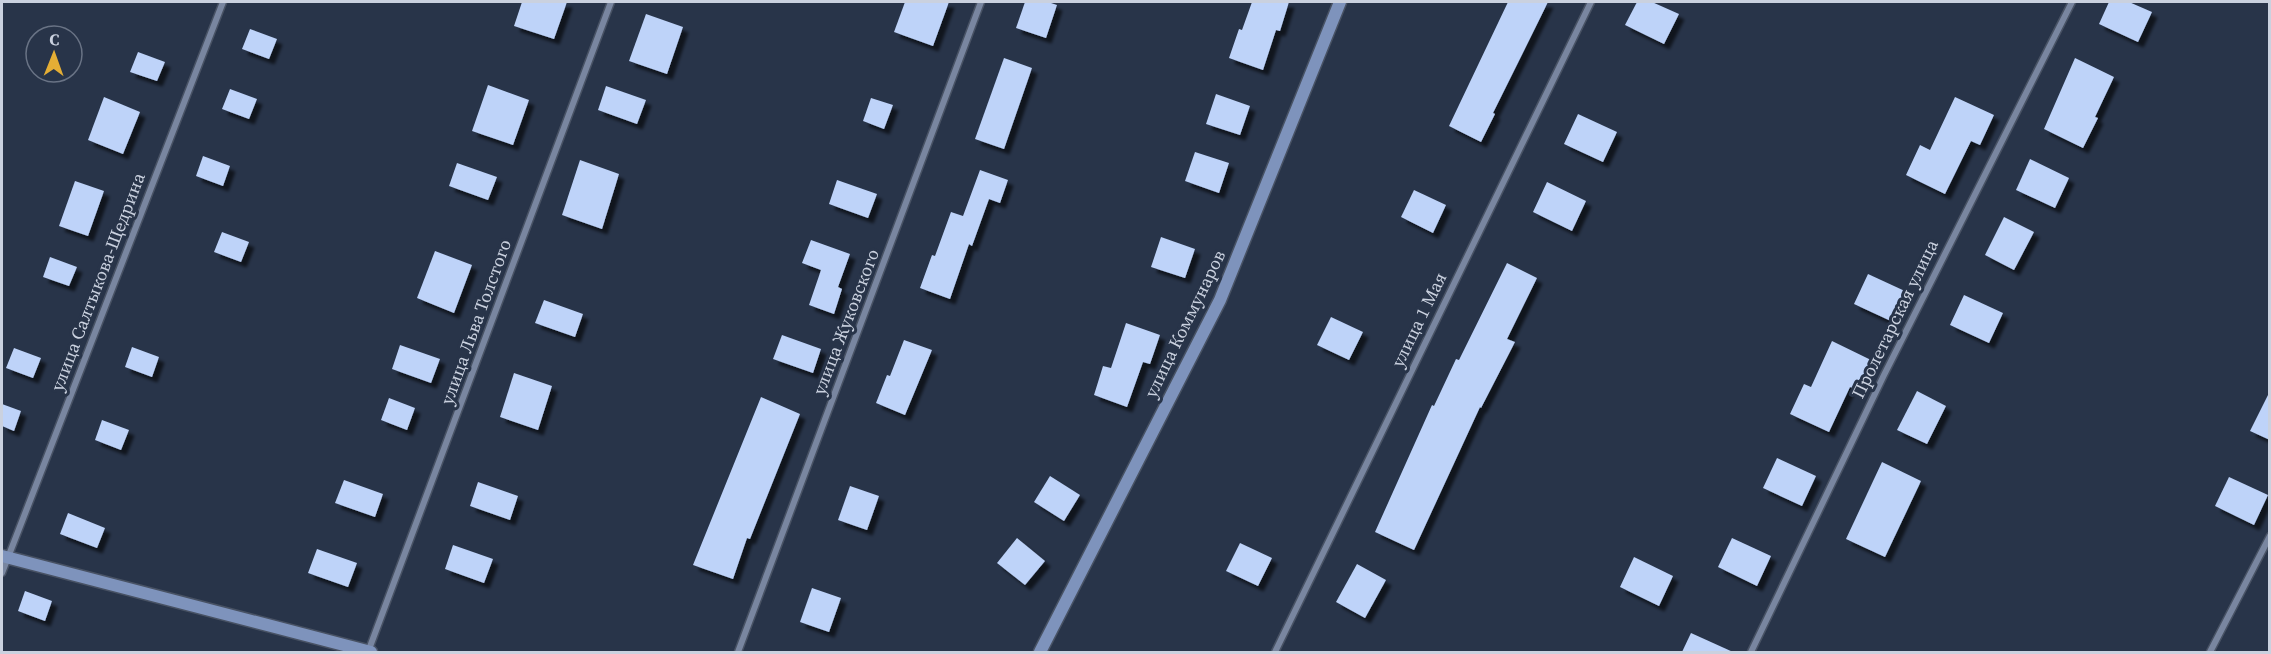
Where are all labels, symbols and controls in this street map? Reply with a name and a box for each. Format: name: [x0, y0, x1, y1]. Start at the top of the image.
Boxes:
north arrow: [24, 24, 84, 84]
text: С: [49, 28, 59, 50]
street label: улица Салтыкова-Щедрина: [44, 168, 151, 395]
street label: Пролетарская улица: [1845, 234, 1944, 402]
street label: улица Льва Толстого: [434, 236, 517, 408]
street label: улица Жуковского: [806, 245, 885, 398]
street label: улица Коммунаров: [1138, 246, 1231, 402]
street label: улица 1 Мая: [1385, 268, 1452, 371]

